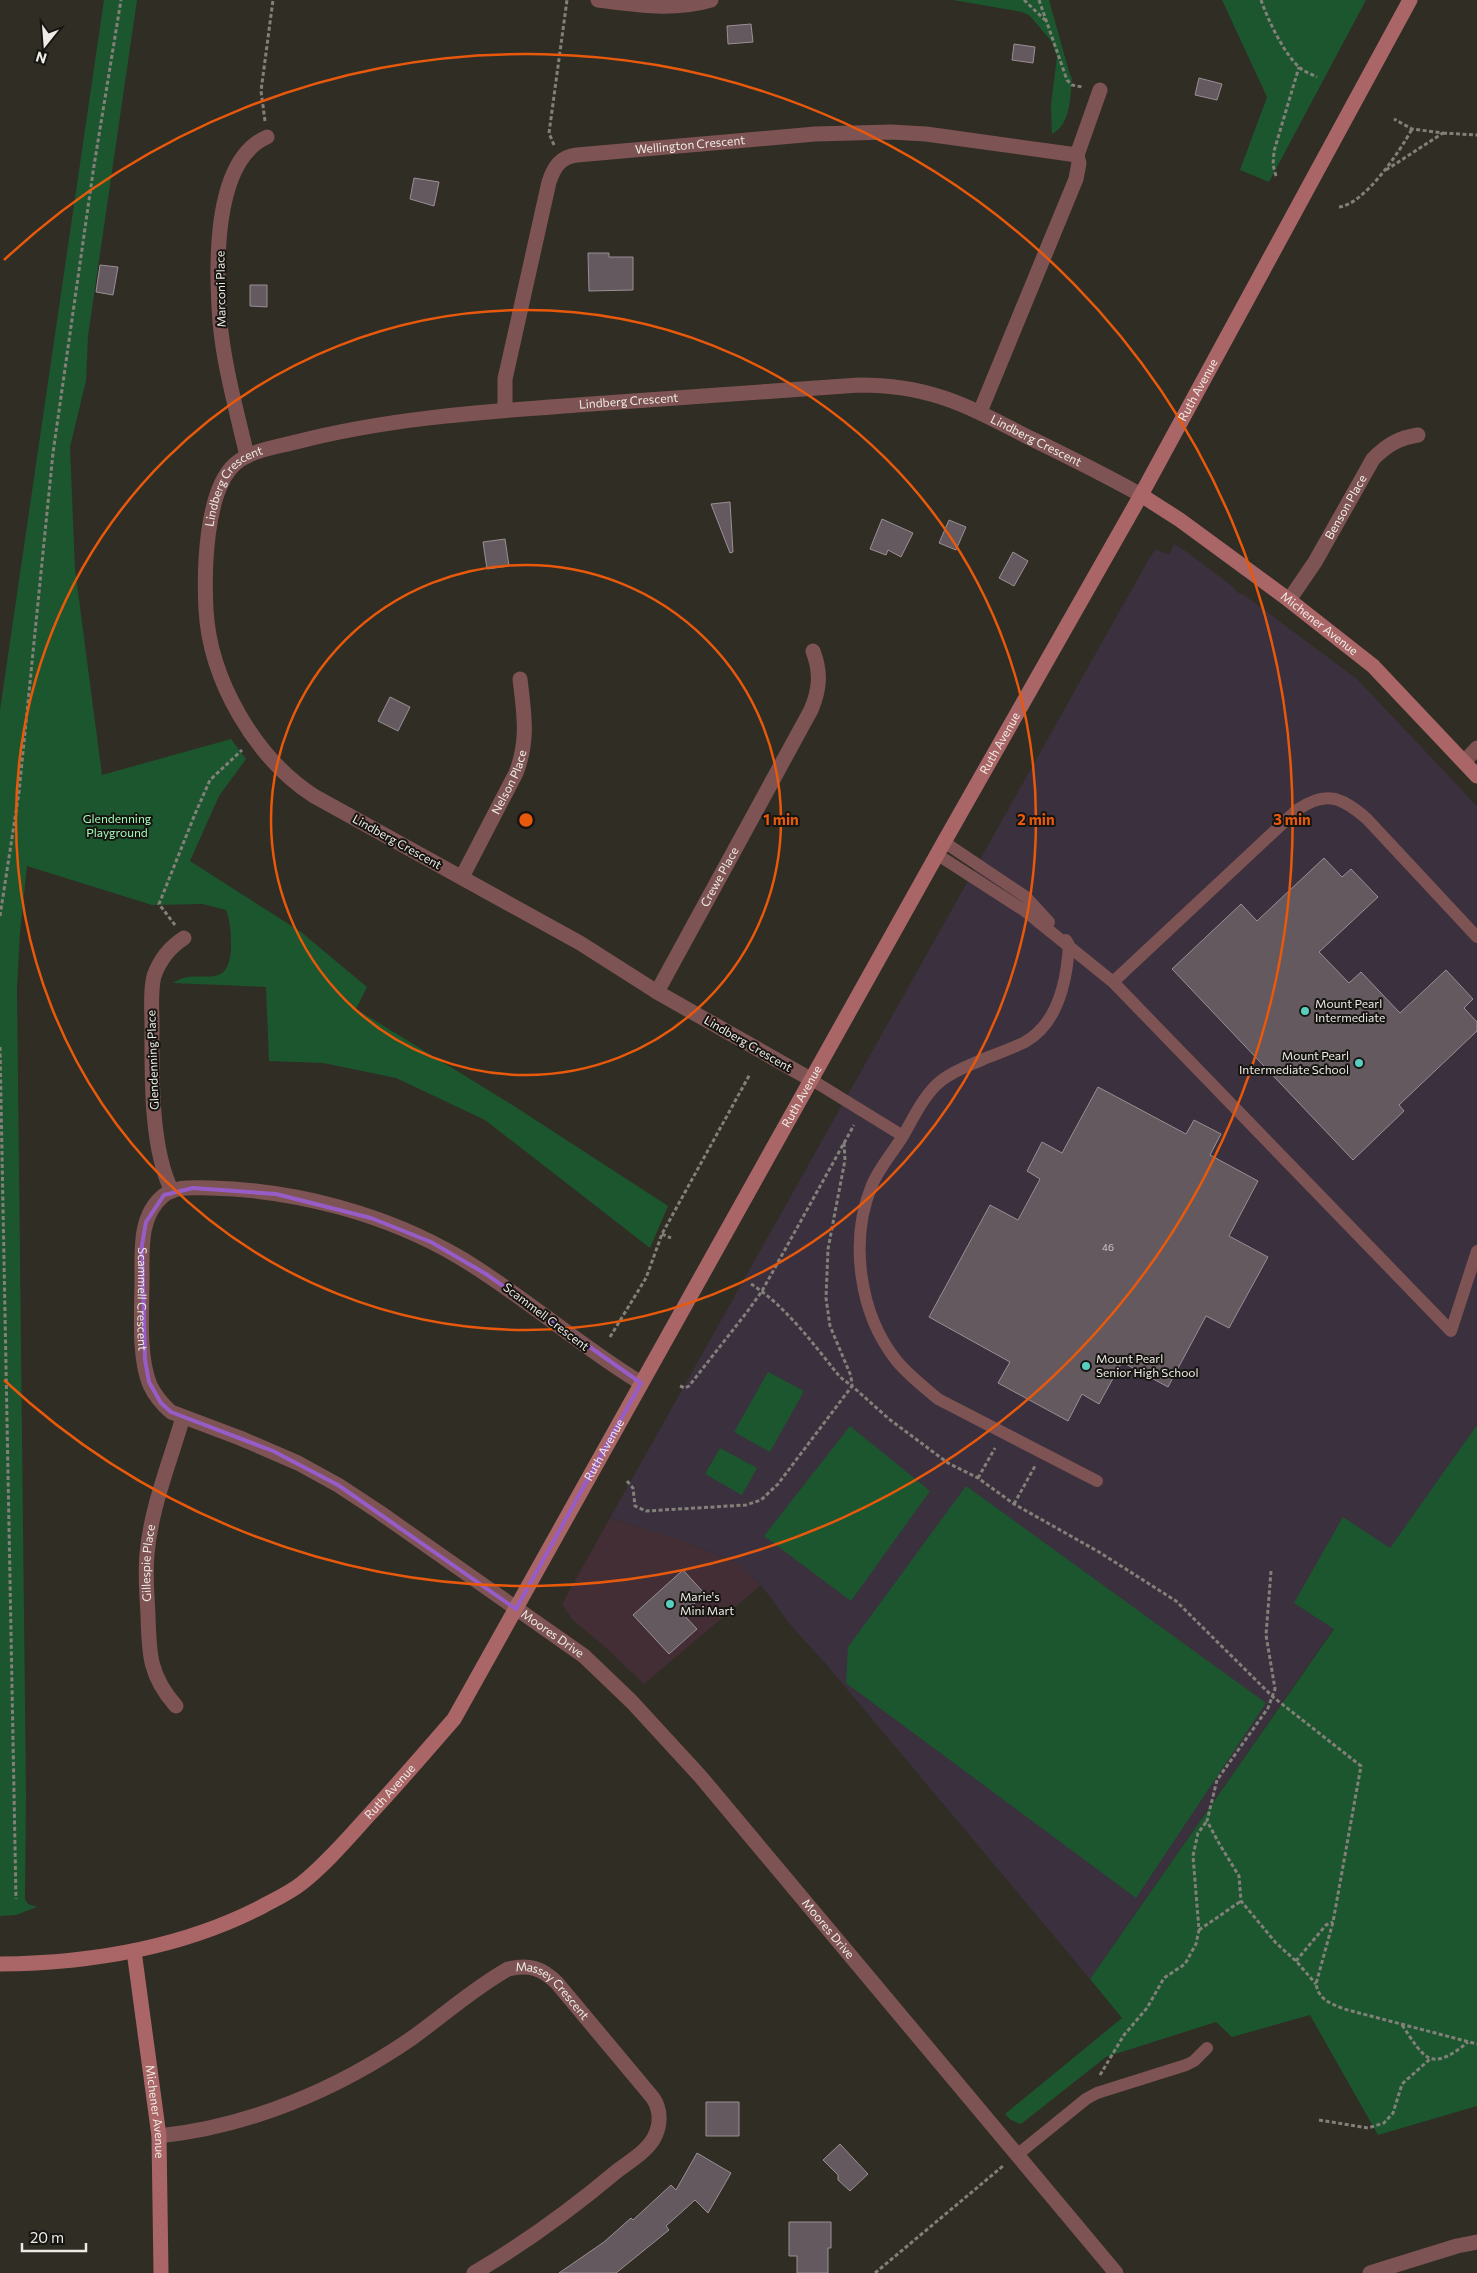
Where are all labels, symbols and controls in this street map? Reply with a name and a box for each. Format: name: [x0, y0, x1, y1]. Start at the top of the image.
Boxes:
north arrow: [20, 20, 70, 70]
text: N: [34, 48, 49, 68]
street label: Wellington Crescent: [634, 132, 746, 156]
street label: Marconi Place: [212, 251, 228, 327]
street label: Ruth Avenue: [1175, 356, 1220, 423]
street label: Lindberg Crescent: [578, 390, 679, 411]
street label: Lindberg Crescent: [989, 411, 1084, 468]
street label: Lindberg Crescent: [201, 443, 264, 528]
street label: Benson Place: [1321, 472, 1369, 541]
street label: Michener Avenue: [1279, 588, 1361, 658]
street label: Ruth Avenue: [976, 709, 1022, 776]
street label: Nelson Place: [488, 749, 528, 817]
text: 1 min: [763, 810, 799, 828]
text: 2 min: [1017, 810, 1055, 828]
text: 3 min: [1273, 810, 1311, 828]
park label: Glendenning Playground: [83, 811, 152, 839]
street label: Lindberg Crescent: [351, 811, 444, 871]
centre of rings: [517, 811, 535, 829]
street label: Crewe Place: [697, 844, 741, 909]
place label: Mount Pearl Intermediate: [1315, 996, 1385, 1024]
marker: Mount Pearl Intermediate: [1299, 1005, 1311, 1017]
street label: Glendenning Place: [143, 1010, 161, 1110]
street label: Lindberg Crescent: [702, 1012, 795, 1074]
place label: Mount Pearl Intermediate School: [1239, 1048, 1349, 1076]
marker: Mount Pearl Intermediate School: [1353, 1057, 1365, 1069]
street label: Ruth Avenue: [778, 1063, 824, 1129]
house number: 46: [1102, 1241, 1114, 1253]
street label: Scammell Crescent: [135, 1247, 150, 1351]
street label: Scammell Crescent: [501, 1279, 592, 1353]
place label: Mount Pearl Senior High School: [1096, 1351, 1199, 1379]
marker: Mount Pearl Senior High School: [1080, 1360, 1092, 1372]
street label: Ruth Avenue: [580, 1416, 626, 1483]
street label: Gillespie Place: [138, 1523, 157, 1602]
place label: Marie's Mini Mart: [680, 1589, 734, 1617]
marker: Marie's Mini Mart: [664, 1598, 676, 1610]
street label: Moores Drive: [519, 1606, 587, 1660]
street label: Ruth Avenue: [361, 1761, 417, 1821]
street label: Moores Drive: [800, 1896, 858, 1961]
street label: Massey Crescent: [515, 1959, 593, 2022]
street label: Michener Avenue: [143, 2064, 167, 2158]
scale bar: [22, 2220, 86, 2252]
text: 20 m: [30, 2228, 64, 2246]

